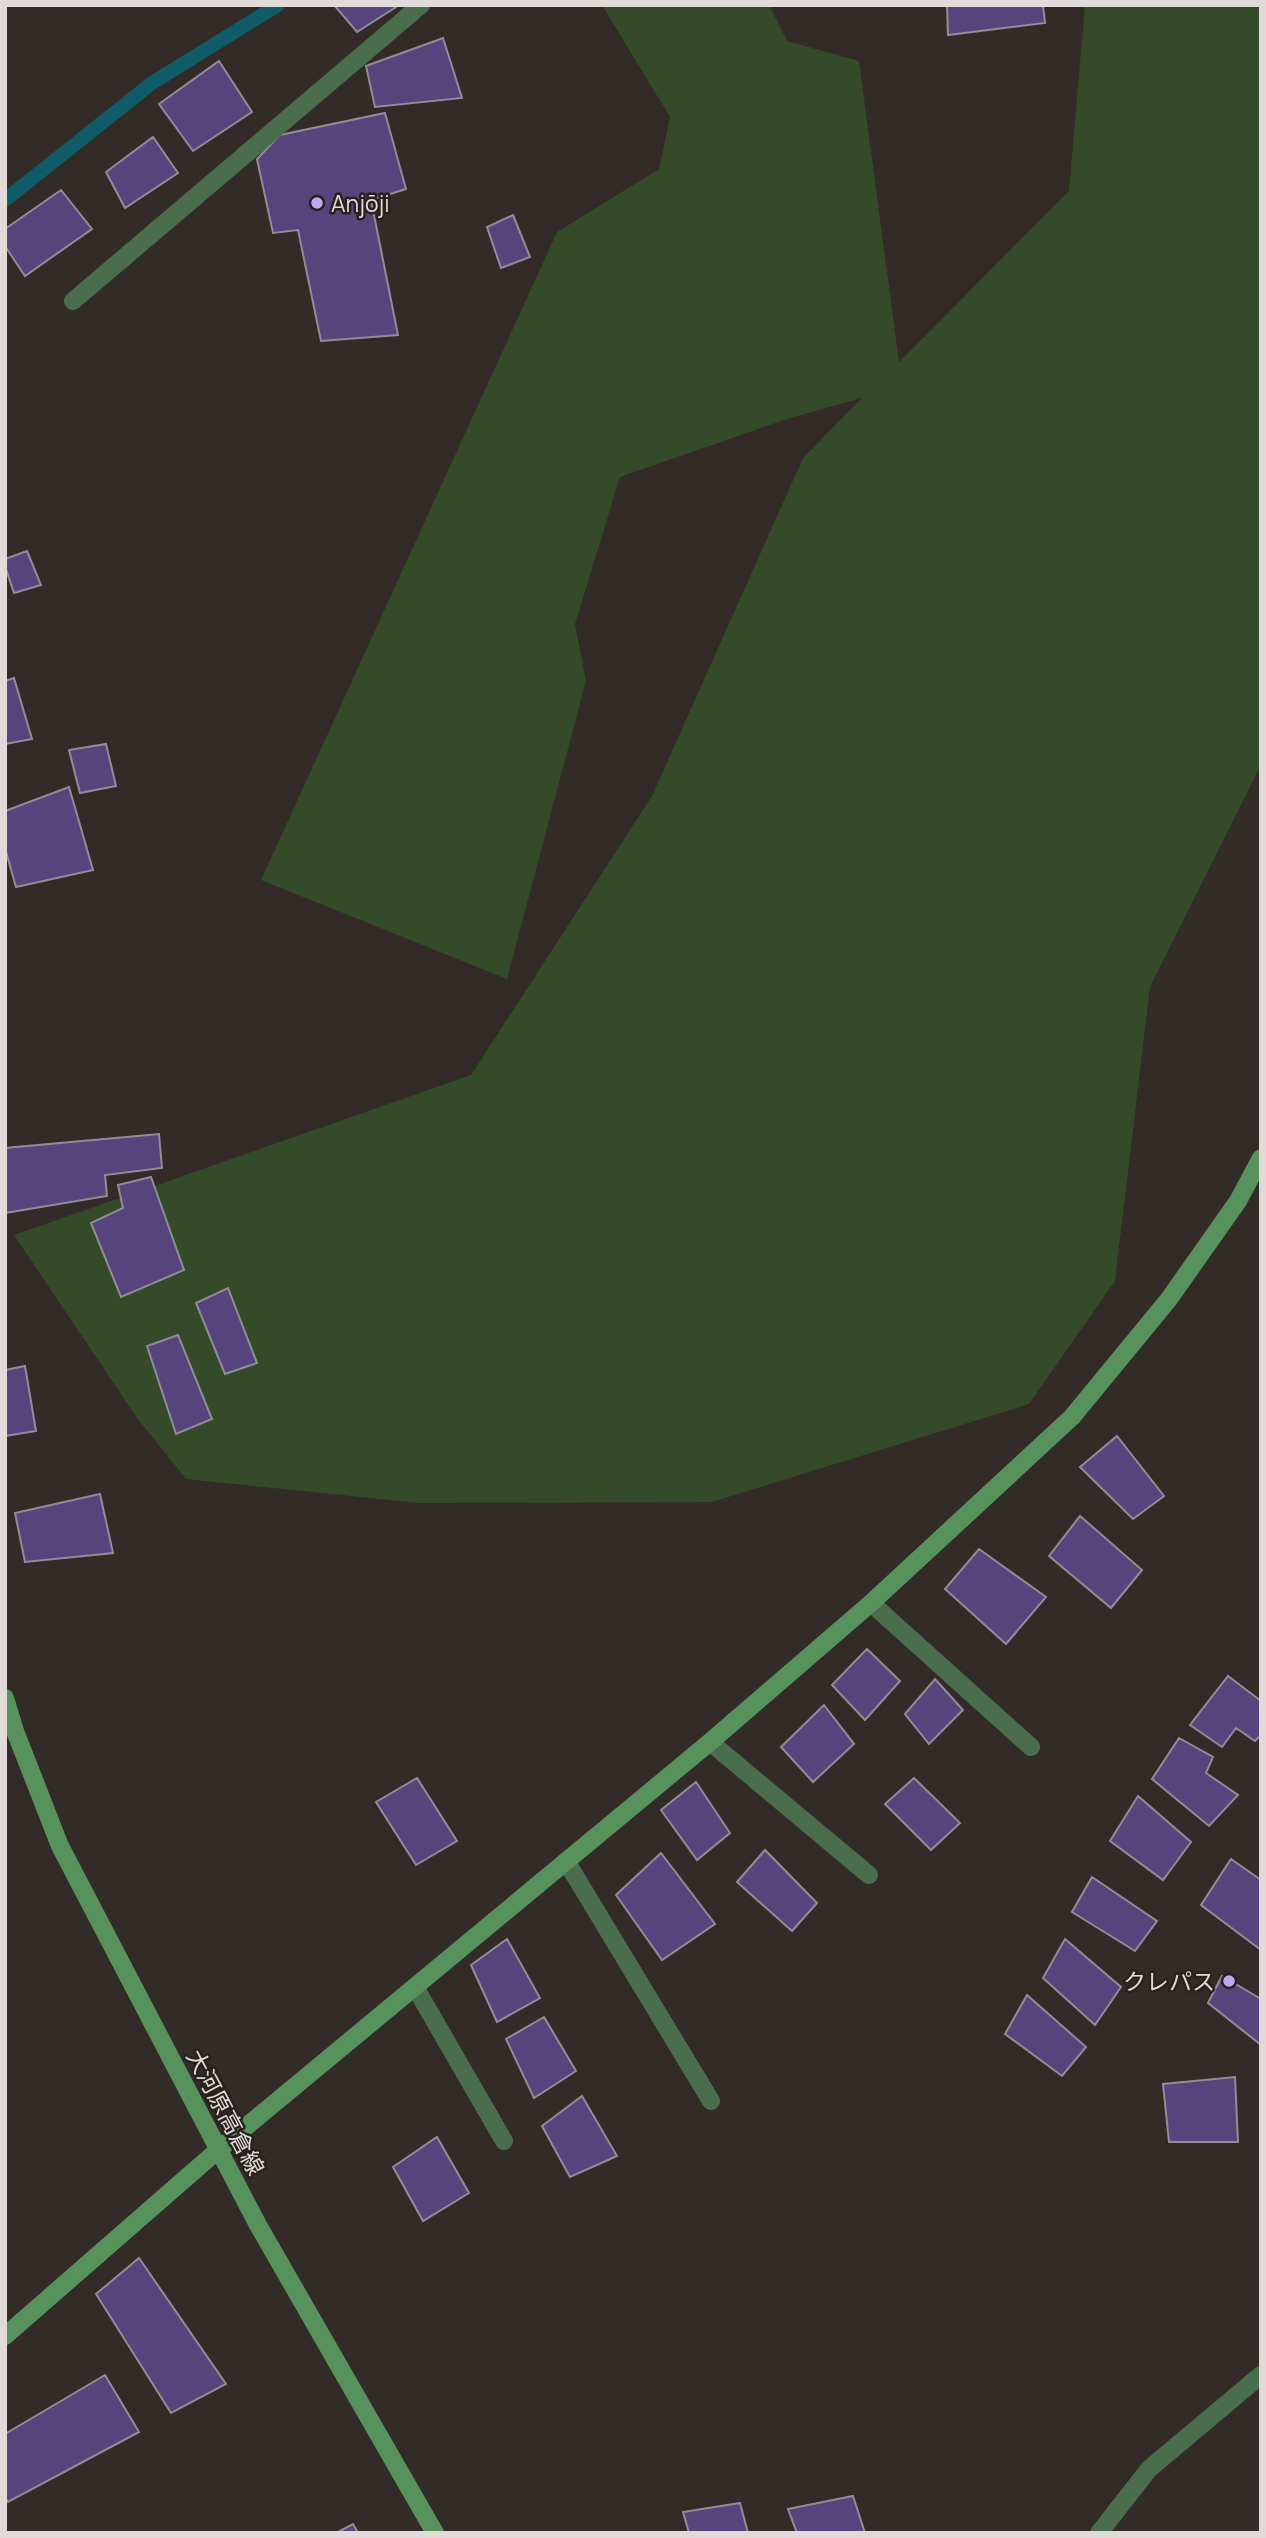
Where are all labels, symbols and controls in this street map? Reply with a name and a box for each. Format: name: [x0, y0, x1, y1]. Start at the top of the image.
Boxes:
place label: Anjōji: [331, 187, 390, 219]
marker: Anjōji: [309, 195, 325, 211]
place label: クレパス: [1123, 1965, 1215, 1997]
marker: クレパス: [1221, 1973, 1237, 1989]
street label: 大河原高倉線: [179, 2044, 273, 2180]

